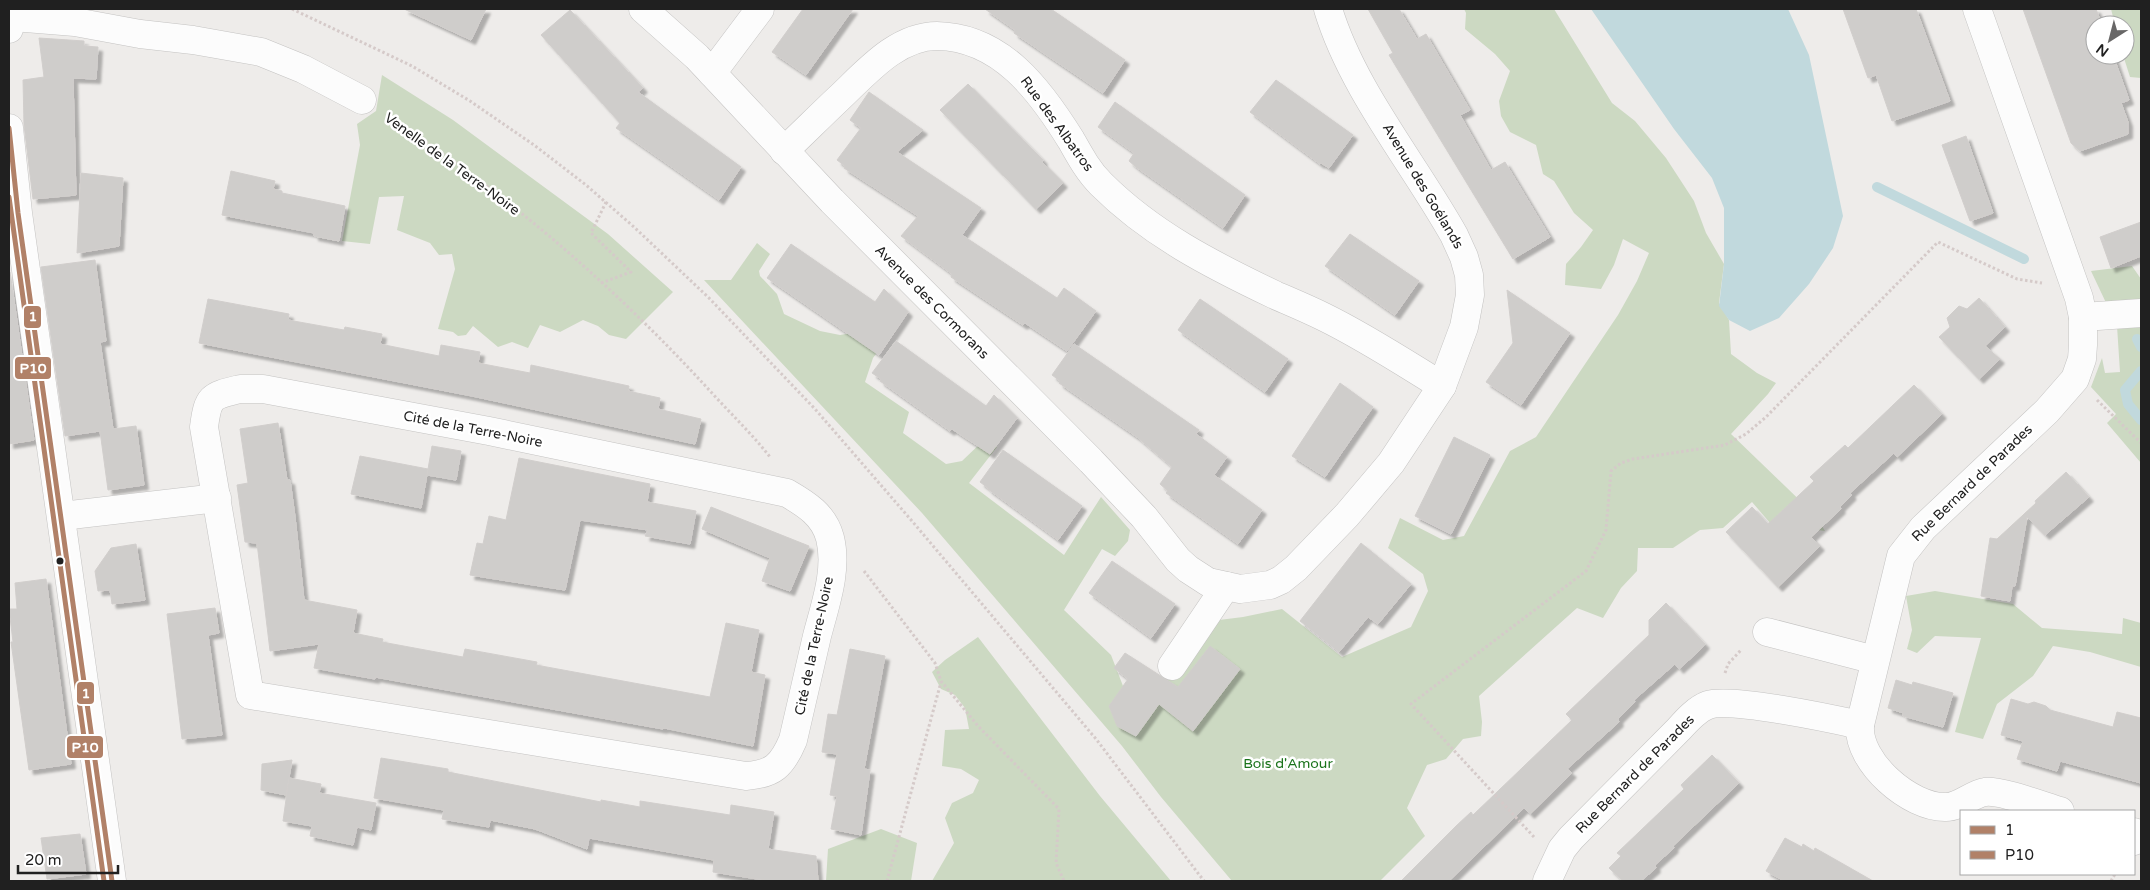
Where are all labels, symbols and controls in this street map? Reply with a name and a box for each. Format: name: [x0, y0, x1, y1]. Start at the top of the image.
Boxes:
north arrow: [2085, 15, 2135, 65]
text: N: [2093, 40, 2112, 60]
street label: Rue des Albatros: [1017, 73, 1097, 175]
street label: Venelle de la Terre-Noire: [381, 109, 523, 219]
street label: Avenue des Goélands: [1379, 120, 1467, 252]
street label: Avenue des Cormorans: [872, 242, 993, 363]
line badge: 1: [23, 305, 42, 329]
text: 1: [29, 308, 37, 325]
line badge: P10: [14, 356, 52, 380]
text: P10: [20, 360, 47, 377]
street label: Cité de la Terre-Noire: [402, 407, 544, 451]
street label: Rue Bernard de Parades: [1908, 421, 2036, 545]
unlabelled marker: [55, 556, 65, 566]
street label: Cité de la Terre-Noire: [791, 575, 837, 717]
line badge: 1: [76, 681, 95, 705]
text: 1: [82, 685, 90, 702]
street label: Rue Bernard de Parades: [1572, 711, 1698, 837]
line badge: P10: [66, 735, 104, 759]
text: P10: [72, 739, 99, 756]
park label: Bois d'Amour: [1243, 755, 1333, 772]
legend: [1960, 810, 2135, 875]
text: 1: [2005, 821, 2014, 839]
scale bar: [18, 842, 118, 874]
text: P10: [2005, 846, 2034, 864]
text: 20 m: [25, 851, 62, 869]

